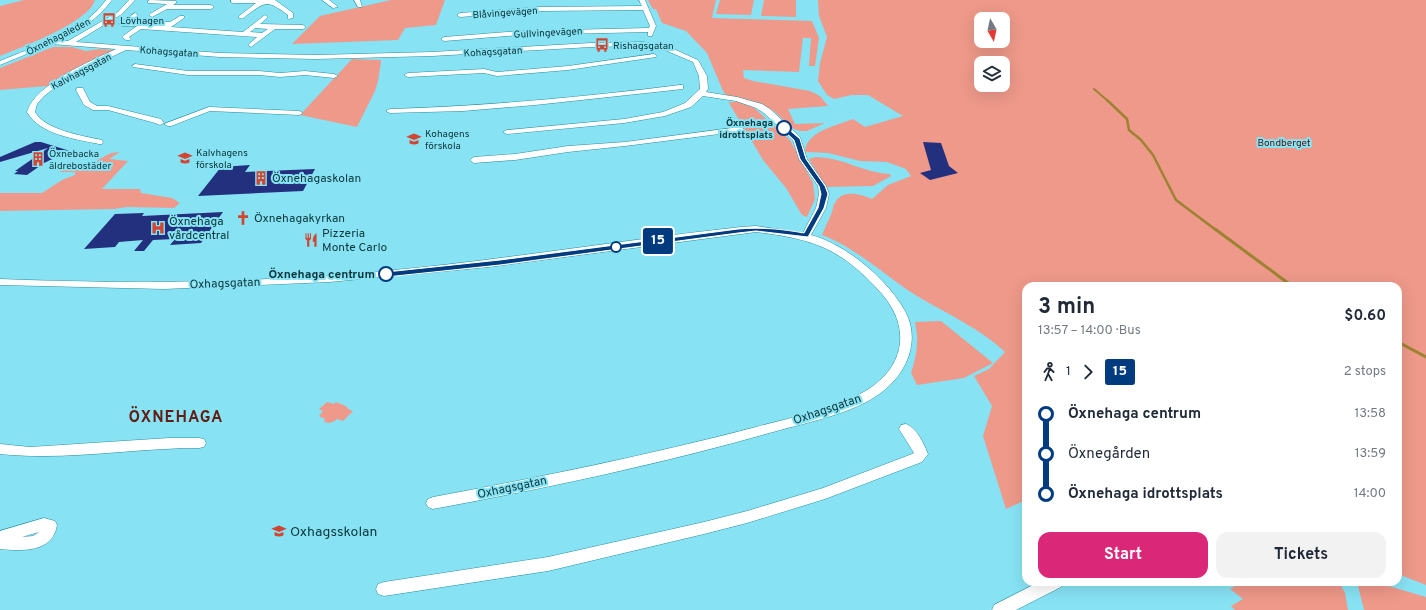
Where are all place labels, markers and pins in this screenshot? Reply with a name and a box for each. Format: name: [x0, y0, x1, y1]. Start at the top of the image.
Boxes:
bus stop icon: Lövhagen: [101, 12, 117, 28]
place label: Lövhagen: [120, 15, 164, 28]
bus stop icon: Rishagsgatan: [594, 37, 610, 53]
place label: Rishagsgatan: [613, 40, 674, 53]
place label: Öxnehaga idrottsplats: [719, 116, 773, 142]
marker: Öxnehaga idrottsplats: [776, 120, 792, 136]
place label: Kohagens förskola: [425, 128, 470, 153]
school or university icon: Kohagens förskola: [406, 131, 422, 147]
place label: Kalvhagens förskola: [196, 147, 248, 172]
place label: Öxnebacka äldrebostäder: [49, 148, 111, 173]
school or university icon: Kalvhagens förskola: [177, 150, 193, 166]
building icon: Öxnebacka äldrebostäder: [30, 151, 46, 167]
building icon: Öxnehagaskolan: [253, 170, 269, 186]
place label: Öxnehagaskolan: [272, 171, 361, 187]
church icon: Öxnehagakyrkan: [235, 210, 251, 226]
place label: Öxnehagakyrkan: [254, 211, 345, 227]
place label: Öxnehaga vårdcentral: [169, 214, 230, 244]
hospital icon: Öxnehaga vårdcentral: [150, 220, 166, 236]
place label: Pizzeria Monte Carlo: [322, 226, 388, 256]
restaurant icon: Pizzeria Monte Carlo: [303, 232, 319, 248]
unlabelled marker: [610, 241, 622, 253]
marker: Öxnehaga centrum: [378, 266, 394, 282]
place label: Öxnehaga centrum: [268, 267, 375, 283]
school or university icon: Oxhagsskolan: [271, 523, 287, 539]
place label: Oxhagsskolan: [290, 524, 378, 541]

